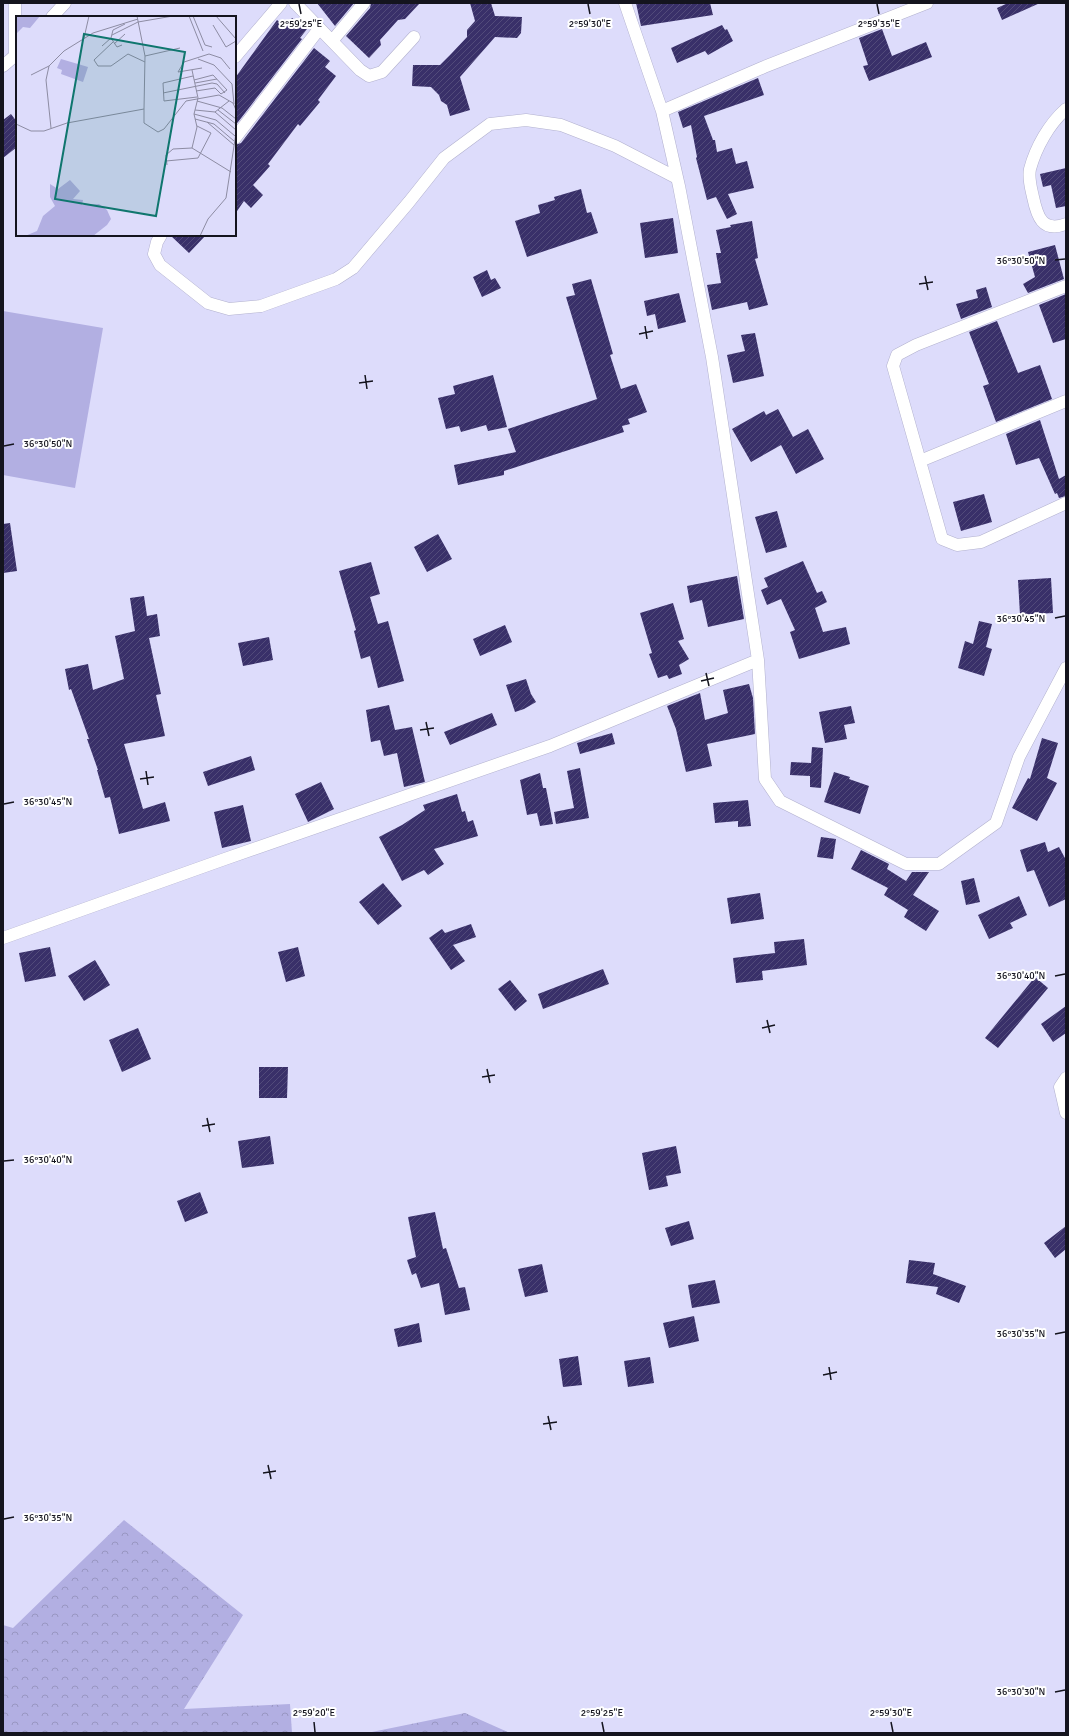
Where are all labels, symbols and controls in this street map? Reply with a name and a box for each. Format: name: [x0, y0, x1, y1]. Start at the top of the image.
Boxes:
inset map: [16, 16, 236, 236]
text: 2°59'25"E: [280, 18, 322, 30]
text: 2°59'30"E: [569, 18, 611, 30]
text: 2°59'35"E: [858, 18, 900, 30]
text: 36°30'50"N: [997, 255, 1045, 267]
text: 36°30'50"N: [24, 438, 72, 450]
text: 36°30'45"N: [997, 613, 1045, 625]
text: 36°30'45"N: [24, 796, 72, 808]
text: 36°30'40"N: [997, 970, 1045, 982]
text: 36°30'40"N: [24, 1154, 72, 1166]
text: 36°30'35"N: [997, 1328, 1045, 1340]
text: 36°30'35"N: [24, 1512, 72, 1524]
text: 36°30'30"N: [997, 1686, 1045, 1698]
text: 2°59'20"E: [293, 1707, 335, 1719]
text: 2°59'25"E: [581, 1707, 623, 1719]
text: 2°59'30"E: [870, 1707, 912, 1719]

